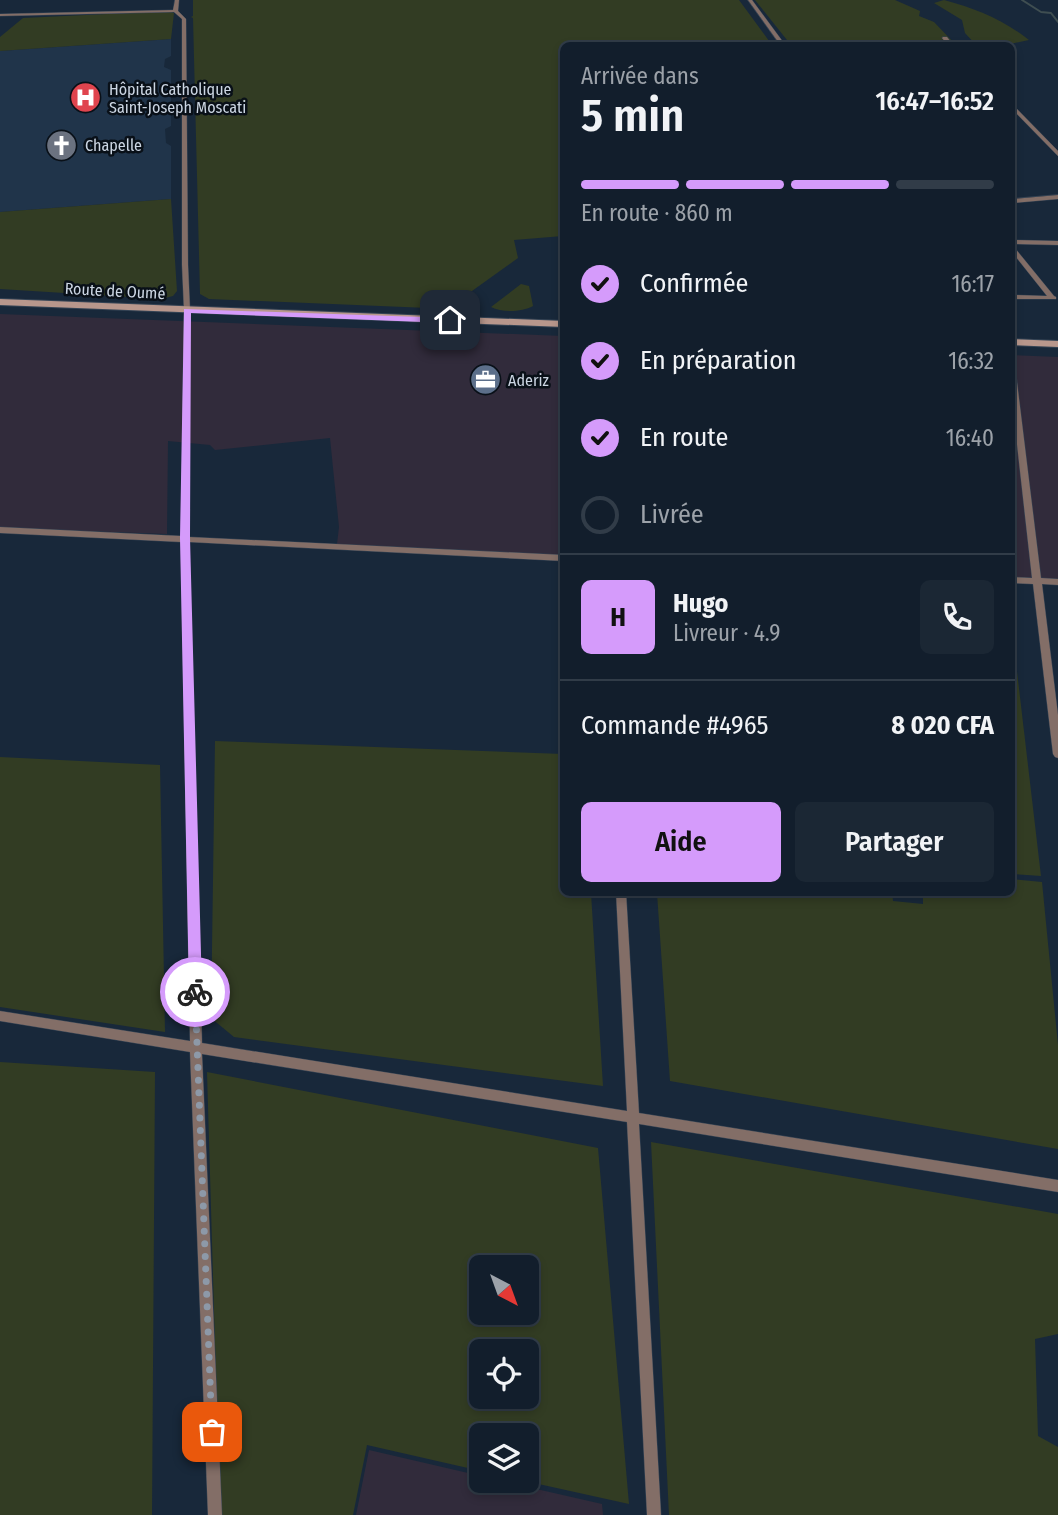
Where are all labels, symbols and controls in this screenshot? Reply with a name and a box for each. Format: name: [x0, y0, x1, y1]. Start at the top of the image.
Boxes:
text: Arrivée dans: [581, 62, 699, 90]
place label: Hôpital Catholique Saint-Joseph Moscati: [109, 80, 246, 117]
hospital icon: Hôpital Catholique Saint-Joseph Moscati: [69, 81, 103, 115]
text: 16:47–16:52: [875, 86, 994, 117]
text: 5 min: [581, 88, 684, 143]
church icon: Chapelle: [45, 128, 79, 162]
place label: Chapelle: [85, 136, 142, 155]
text: En route · 860 m: [581, 199, 733, 227]
icon: check: [581, 265, 619, 303]
text: Confirmée: [640, 268, 748, 299]
text: 16:17: [951, 270, 994, 298]
street label: Route de Oumé: [64, 279, 166, 303]
pin: [420, 290, 480, 350]
icon: home: [431, 301, 469, 339]
icon: check: [581, 342, 619, 380]
text: En préparation: [640, 345, 797, 376]
text: 16:32: [948, 347, 994, 375]
office icon: Aderiz: [468, 363, 502, 397]
place label: Aderiz: [508, 371, 549, 390]
icon: check: [581, 419, 619, 457]
text: En route: [640, 422, 728, 453]
text: 16:40: [946, 424, 994, 452]
text: Livrée: [640, 499, 704, 530]
button: phone: [920, 580, 994, 654]
text: Hugo: [673, 588, 728, 619]
text: H: [610, 602, 626, 633]
text: Livreur · 4.9: [673, 619, 780, 647]
text: Commande #4965: [581, 710, 768, 741]
text: 8 020 CFA: [891, 710, 994, 741]
button: Aide: [581, 802, 781, 882]
button: Partager: [795, 802, 994, 882]
courier: [160, 957, 230, 1027]
icon: bike: [176, 973, 214, 1011]
north arrow: [469, 1255, 539, 1325]
map controls: [469, 1255, 539, 1493]
button: locate: [469, 1339, 539, 1409]
pin: [182, 1402, 242, 1462]
icon: bag: [193, 1413, 231, 1451]
button: layers: [469, 1423, 539, 1493]

